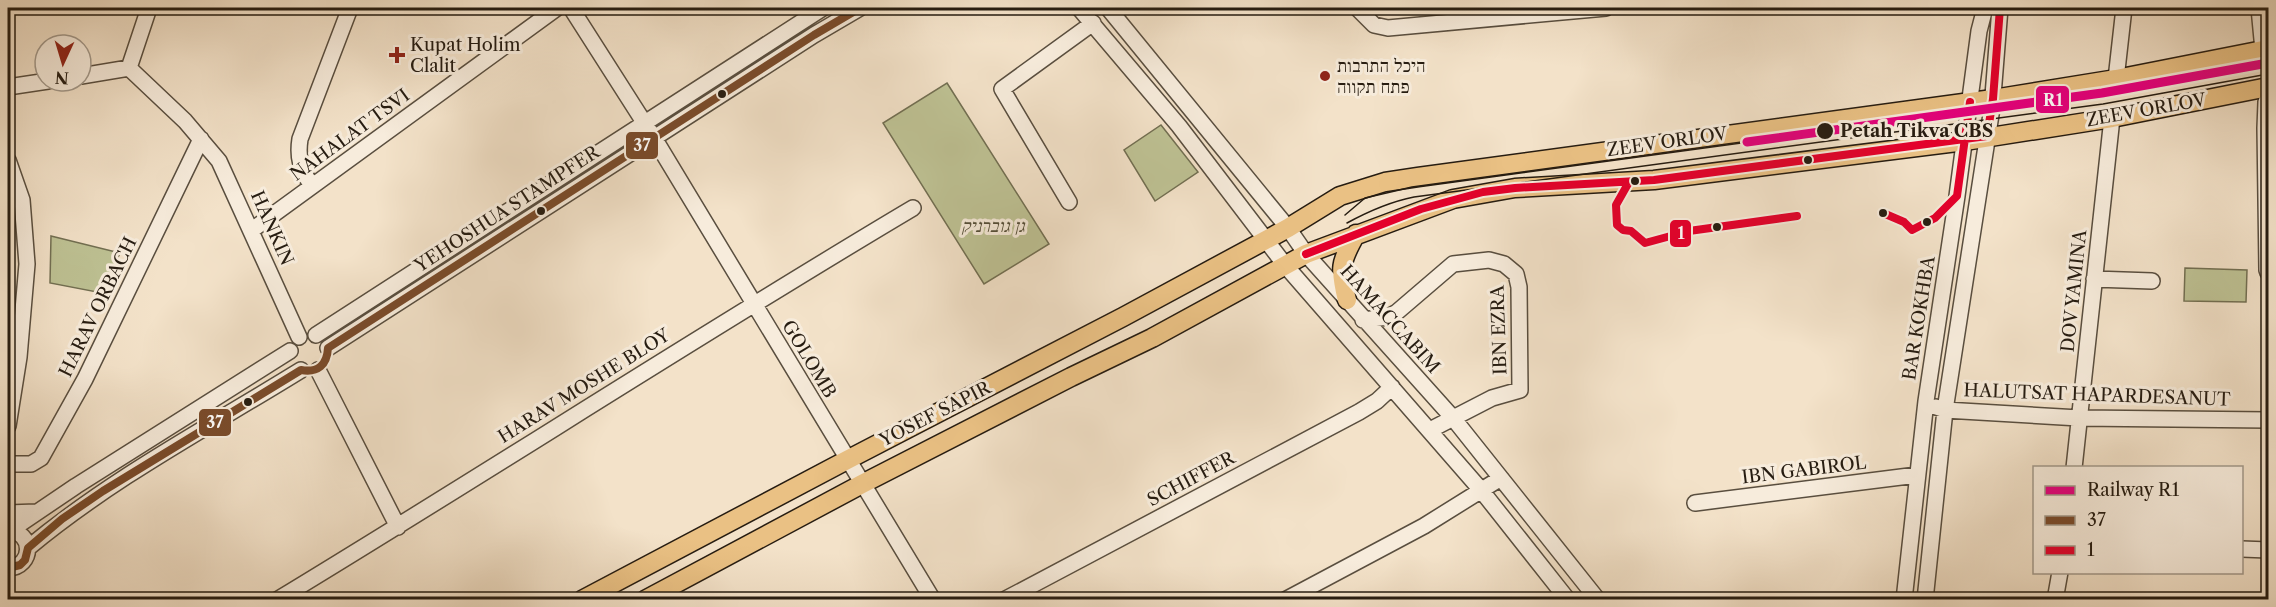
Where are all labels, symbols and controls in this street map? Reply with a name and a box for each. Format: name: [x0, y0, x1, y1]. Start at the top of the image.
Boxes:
north arrow: [33, 33, 93, 93]
place label: Kupat Holim Clalit: [410, 34, 521, 77]
marker: Kupat Holim Clalit: [388, 46, 406, 64]
place label: היכל התרבות פתח תקווה: [1337, 55, 1426, 98]
text: N: [54, 67, 70, 88]
marker: היכל התרבות פתח תקווה: [1318, 69, 1332, 83]
street label: NAHALAT TSVI: [286, 84, 414, 186]
line badge: R1: [2035, 85, 2070, 114]
unlabelled marker: [716, 88, 728, 100]
street label: ZEEV ORLOV: [2084, 88, 2209, 131]
text: R1: [2043, 90, 2064, 110]
place label: Petah Tikva CBS: [1840, 120, 1993, 142]
marker: Petah Tikva CBS: [1815, 121, 1835, 141]
street label: ZEEV ORLOV: [1605, 123, 1730, 161]
line badge: 37: [625, 131, 659, 160]
text: 37: [633, 135, 651, 155]
street label: YEHOSHUA STAMPFER: [410, 141, 604, 278]
unlabelled marker: [1802, 154, 1814, 166]
unlabelled marker: [1629, 175, 1641, 187]
street label: HANKIN: [246, 187, 298, 269]
unlabelled marker: [535, 205, 547, 217]
unlabelled marker: [1877, 207, 1889, 219]
park label: גן גוברניק: [961, 215, 1026, 237]
unlabelled marker: [1921, 216, 1933, 228]
line badge: 1: [1669, 219, 1692, 248]
unlabelled marker: [1711, 221, 1723, 233]
text: 1: [1677, 223, 1685, 243]
street label: DOV YAMINA: [2057, 228, 2091, 353]
street label: HARAV ORBACH: [55, 233, 141, 381]
street label: BAR KOKHBA: [1898, 254, 1940, 382]
street label: HAMACCABIM: [1336, 260, 1444, 378]
street label: IBN EZRA: [1486, 284, 1512, 375]
street label: GOLOMB: [777, 316, 841, 402]
street label: HARAV MOSHE BLOY: [494, 323, 675, 448]
street label: YOSEF SAPIR: [875, 376, 995, 452]
street label: HALUTSAT HAPARDESANUT: [1963, 379, 2231, 411]
unlabelled marker: [242, 396, 254, 408]
line badge: 37: [198, 408, 232, 437]
text: 37: [206, 412, 224, 432]
street label: SCHIFFER: [1144, 446, 1239, 511]
street label: IBN GABIROL: [1740, 451, 1868, 489]
legend: [2033, 466, 2243, 574]
text: Railway R1: [2087, 479, 2180, 501]
text: 37: [2087, 509, 2106, 531]
text: 1: [2087, 539, 2095, 561]

